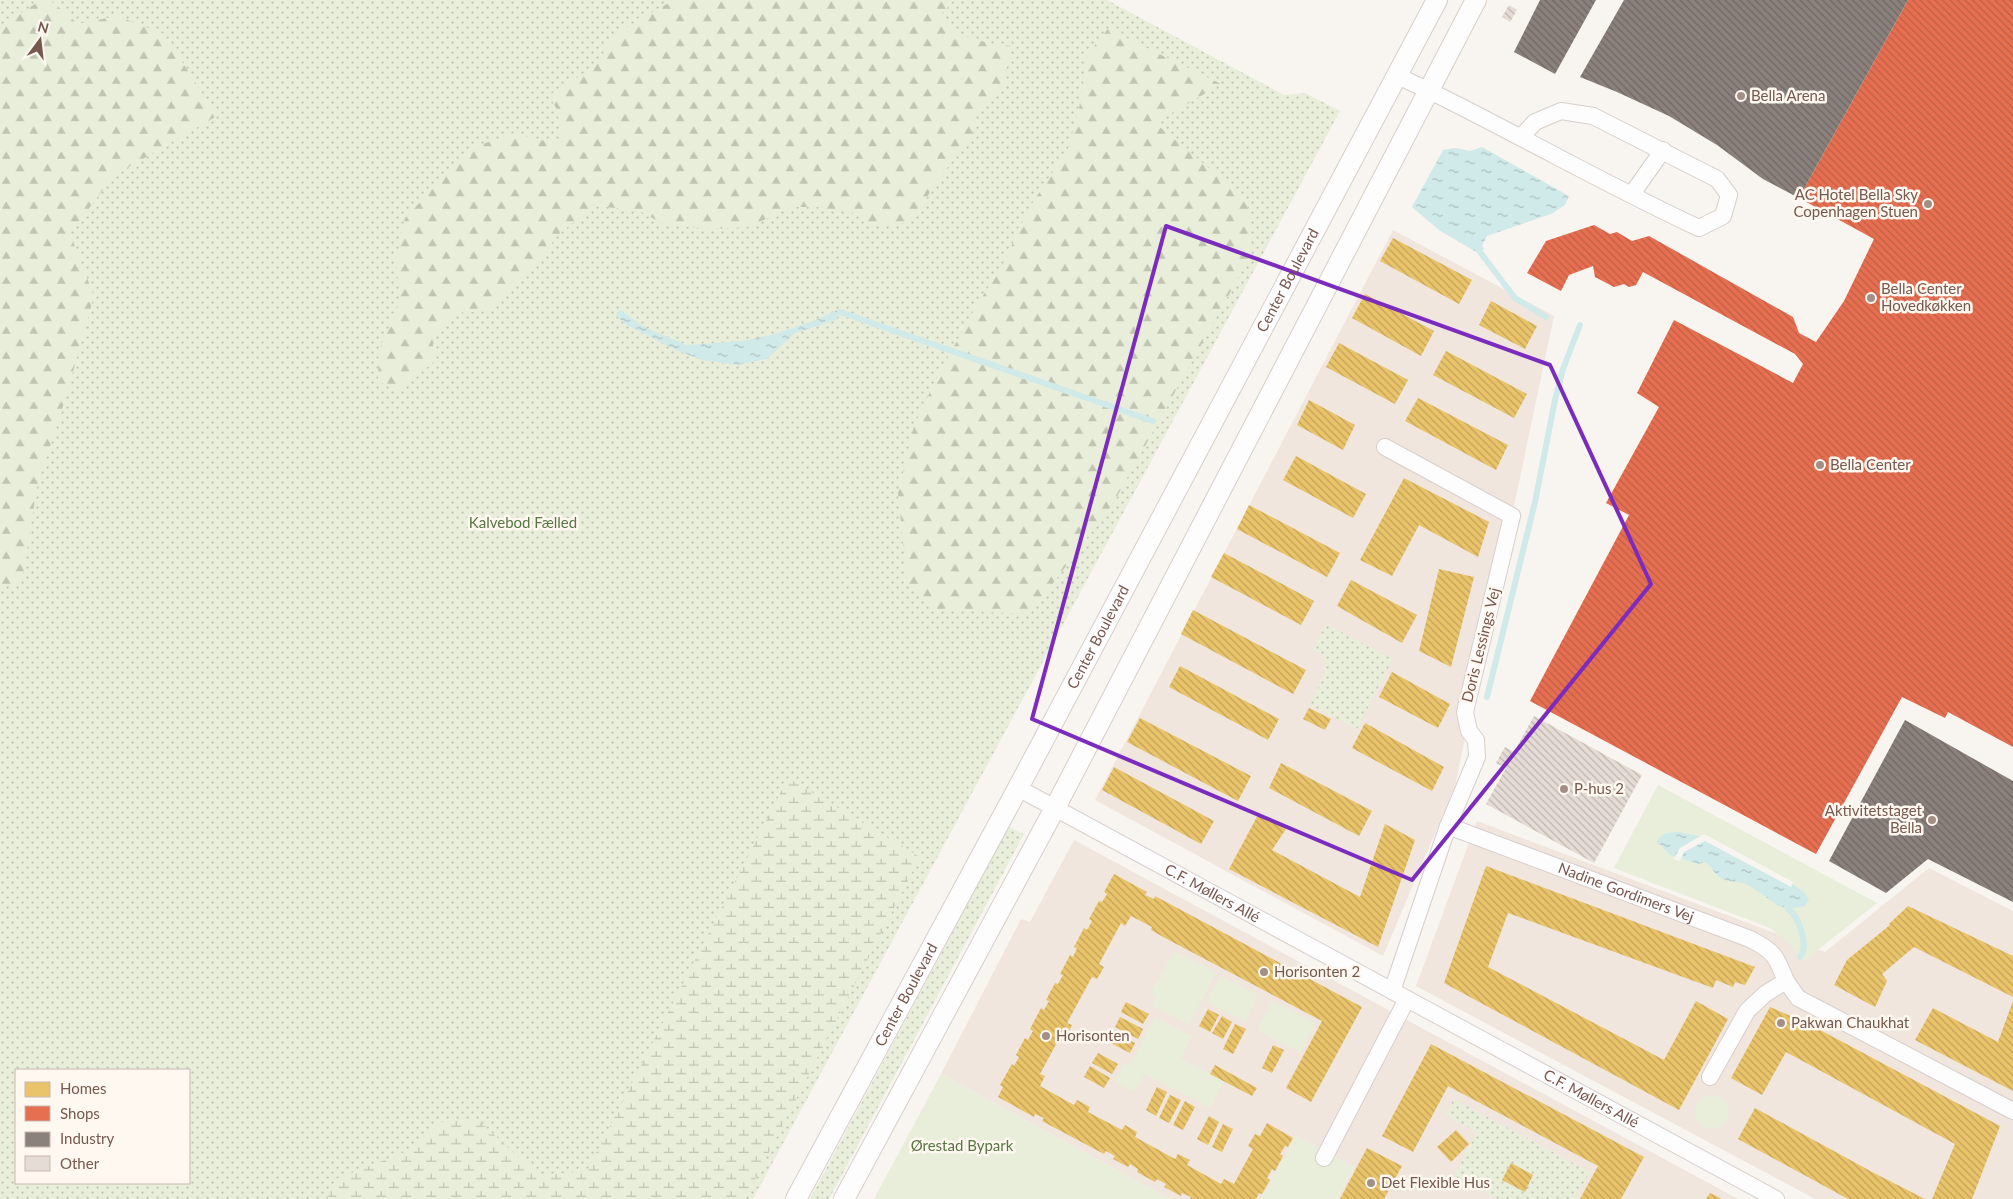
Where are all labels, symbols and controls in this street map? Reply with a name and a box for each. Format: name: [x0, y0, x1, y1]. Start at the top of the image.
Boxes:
north arrow: [15, 15, 65, 65]
text: N: [36, 17, 51, 37]
place label: Bella Arena: [1751, 86, 1825, 104]
marker: Bella Arena: [1735, 90, 1747, 102]
place label: AC Hotel Bella Sky Copenhagen Stuen: [1793, 185, 1918, 220]
marker: AC Hotel Bella Sky Copenhagen Stuen: [1922, 198, 1934, 210]
street label: Center Boulevard: [1252, 225, 1322, 335]
place label: Bella Center Hovedkøkken: [1881, 279, 1971, 314]
marker: Bella Center Hovedkøkken: [1865, 292, 1877, 304]
place label: Bella Center: [1830, 455, 1911, 473]
marker: Bella Center: [1814, 459, 1826, 471]
park label: Kalvebod Fælled: [469, 513, 577, 531]
street label: Center Boulevard: [1062, 582, 1132, 692]
street label: Doris Lessings Vej: [1457, 586, 1503, 704]
place label: P-hus 2: [1574, 779, 1624, 797]
marker: P-hus 2: [1558, 783, 1570, 795]
place label: Aktivitetstaget Bella: [1825, 801, 1923, 836]
marker: Aktivitetstaget Bella: [1926, 814, 1938, 826]
street label: Nadine Gordimers Vej: [1556, 858, 1697, 925]
street label: C.F. Møllers Allé: [1162, 859, 1264, 926]
street label: Center Boulevard: [870, 940, 941, 1049]
place label: Horisonten 2: [1274, 962, 1360, 980]
marker: Horisonten 2: [1258, 966, 1270, 978]
place label: Pakwan Chaukhat: [1791, 1013, 1910, 1031]
marker: Pakwan Chaukhat: [1775, 1017, 1787, 1029]
place label: Horisonten: [1056, 1026, 1130, 1044]
marker: Horisonten: [1040, 1030, 1052, 1042]
street label: C.F. Møllers Allé: [1541, 1065, 1642, 1131]
legend: [15, 1069, 190, 1184]
text: Homes: [60, 1079, 106, 1097]
text: Shops: [60, 1104, 100, 1122]
text: Industry: [60, 1129, 115, 1147]
park label: Ørestad Bypark: [911, 1136, 1014, 1154]
text: Other: [60, 1154, 100, 1172]
place label: Det Flexible Hus: [1381, 1173, 1490, 1191]
marker: Det Flexible Hus: [1365, 1177, 1377, 1189]

